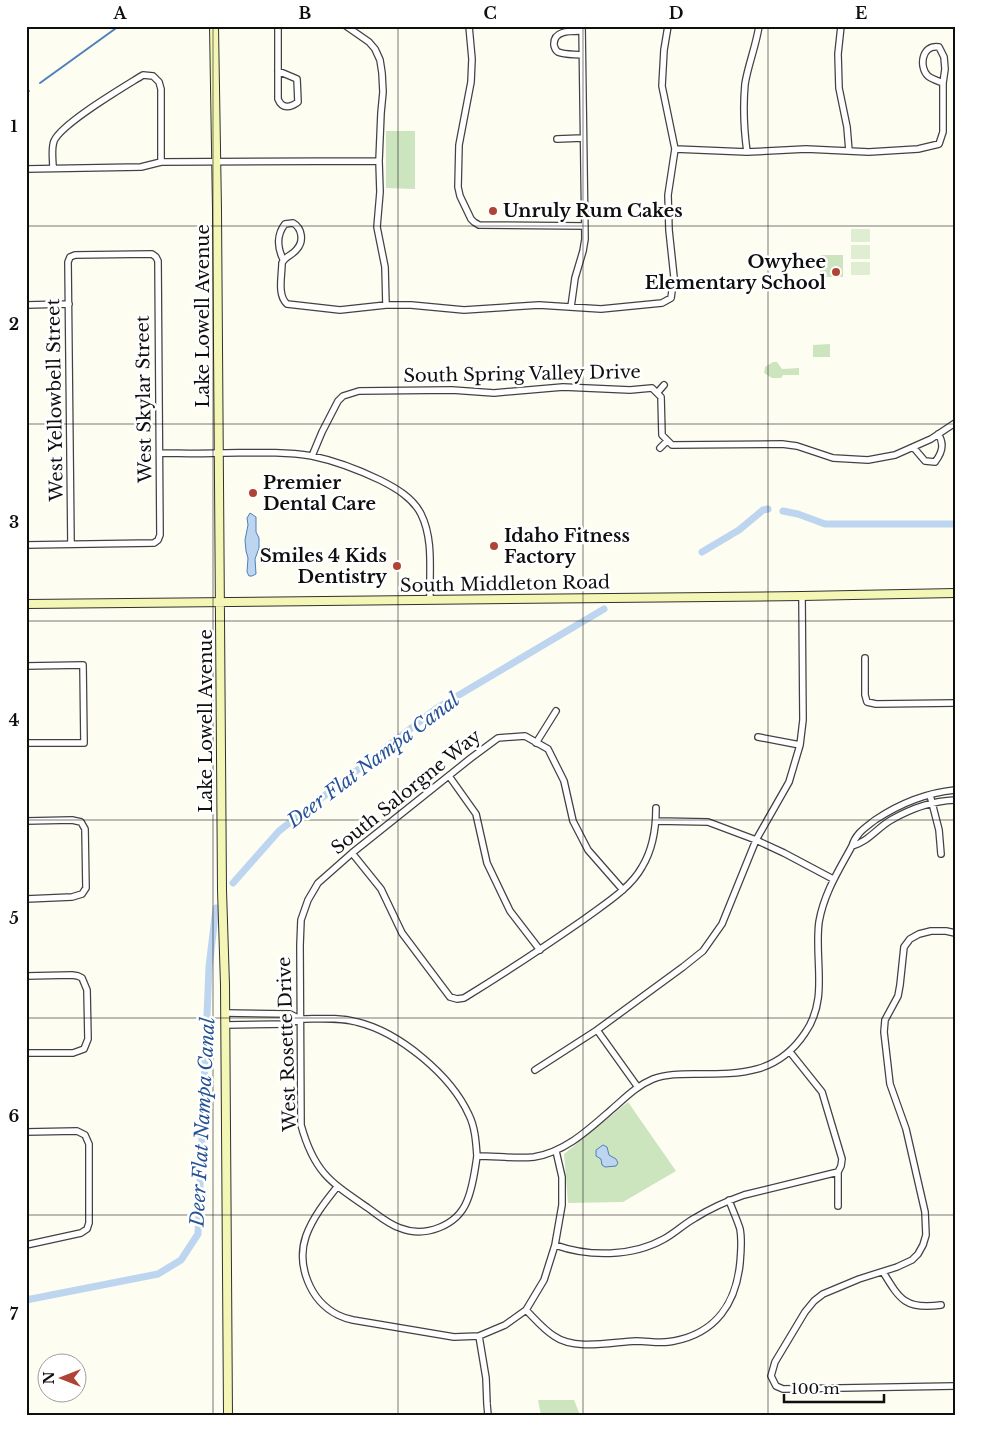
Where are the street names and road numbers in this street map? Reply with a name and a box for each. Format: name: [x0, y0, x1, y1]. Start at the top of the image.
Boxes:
street label: Lake Lowell Avenue: [192, 224, 214, 408]
street label: West Yellowbell Street: [42, 298, 68, 503]
street label: West Skylar Street: [132, 315, 156, 484]
street label: South Spring Valley Drive: [403, 361, 641, 387]
street label: South Middleton Road: [400, 571, 610, 597]
street label: Lake Lowell Avenue: [195, 629, 217, 813]
street label: South Salorgne Way: [327, 725, 486, 859]
street label: West Rosette Drive: [273, 956, 301, 1133]

